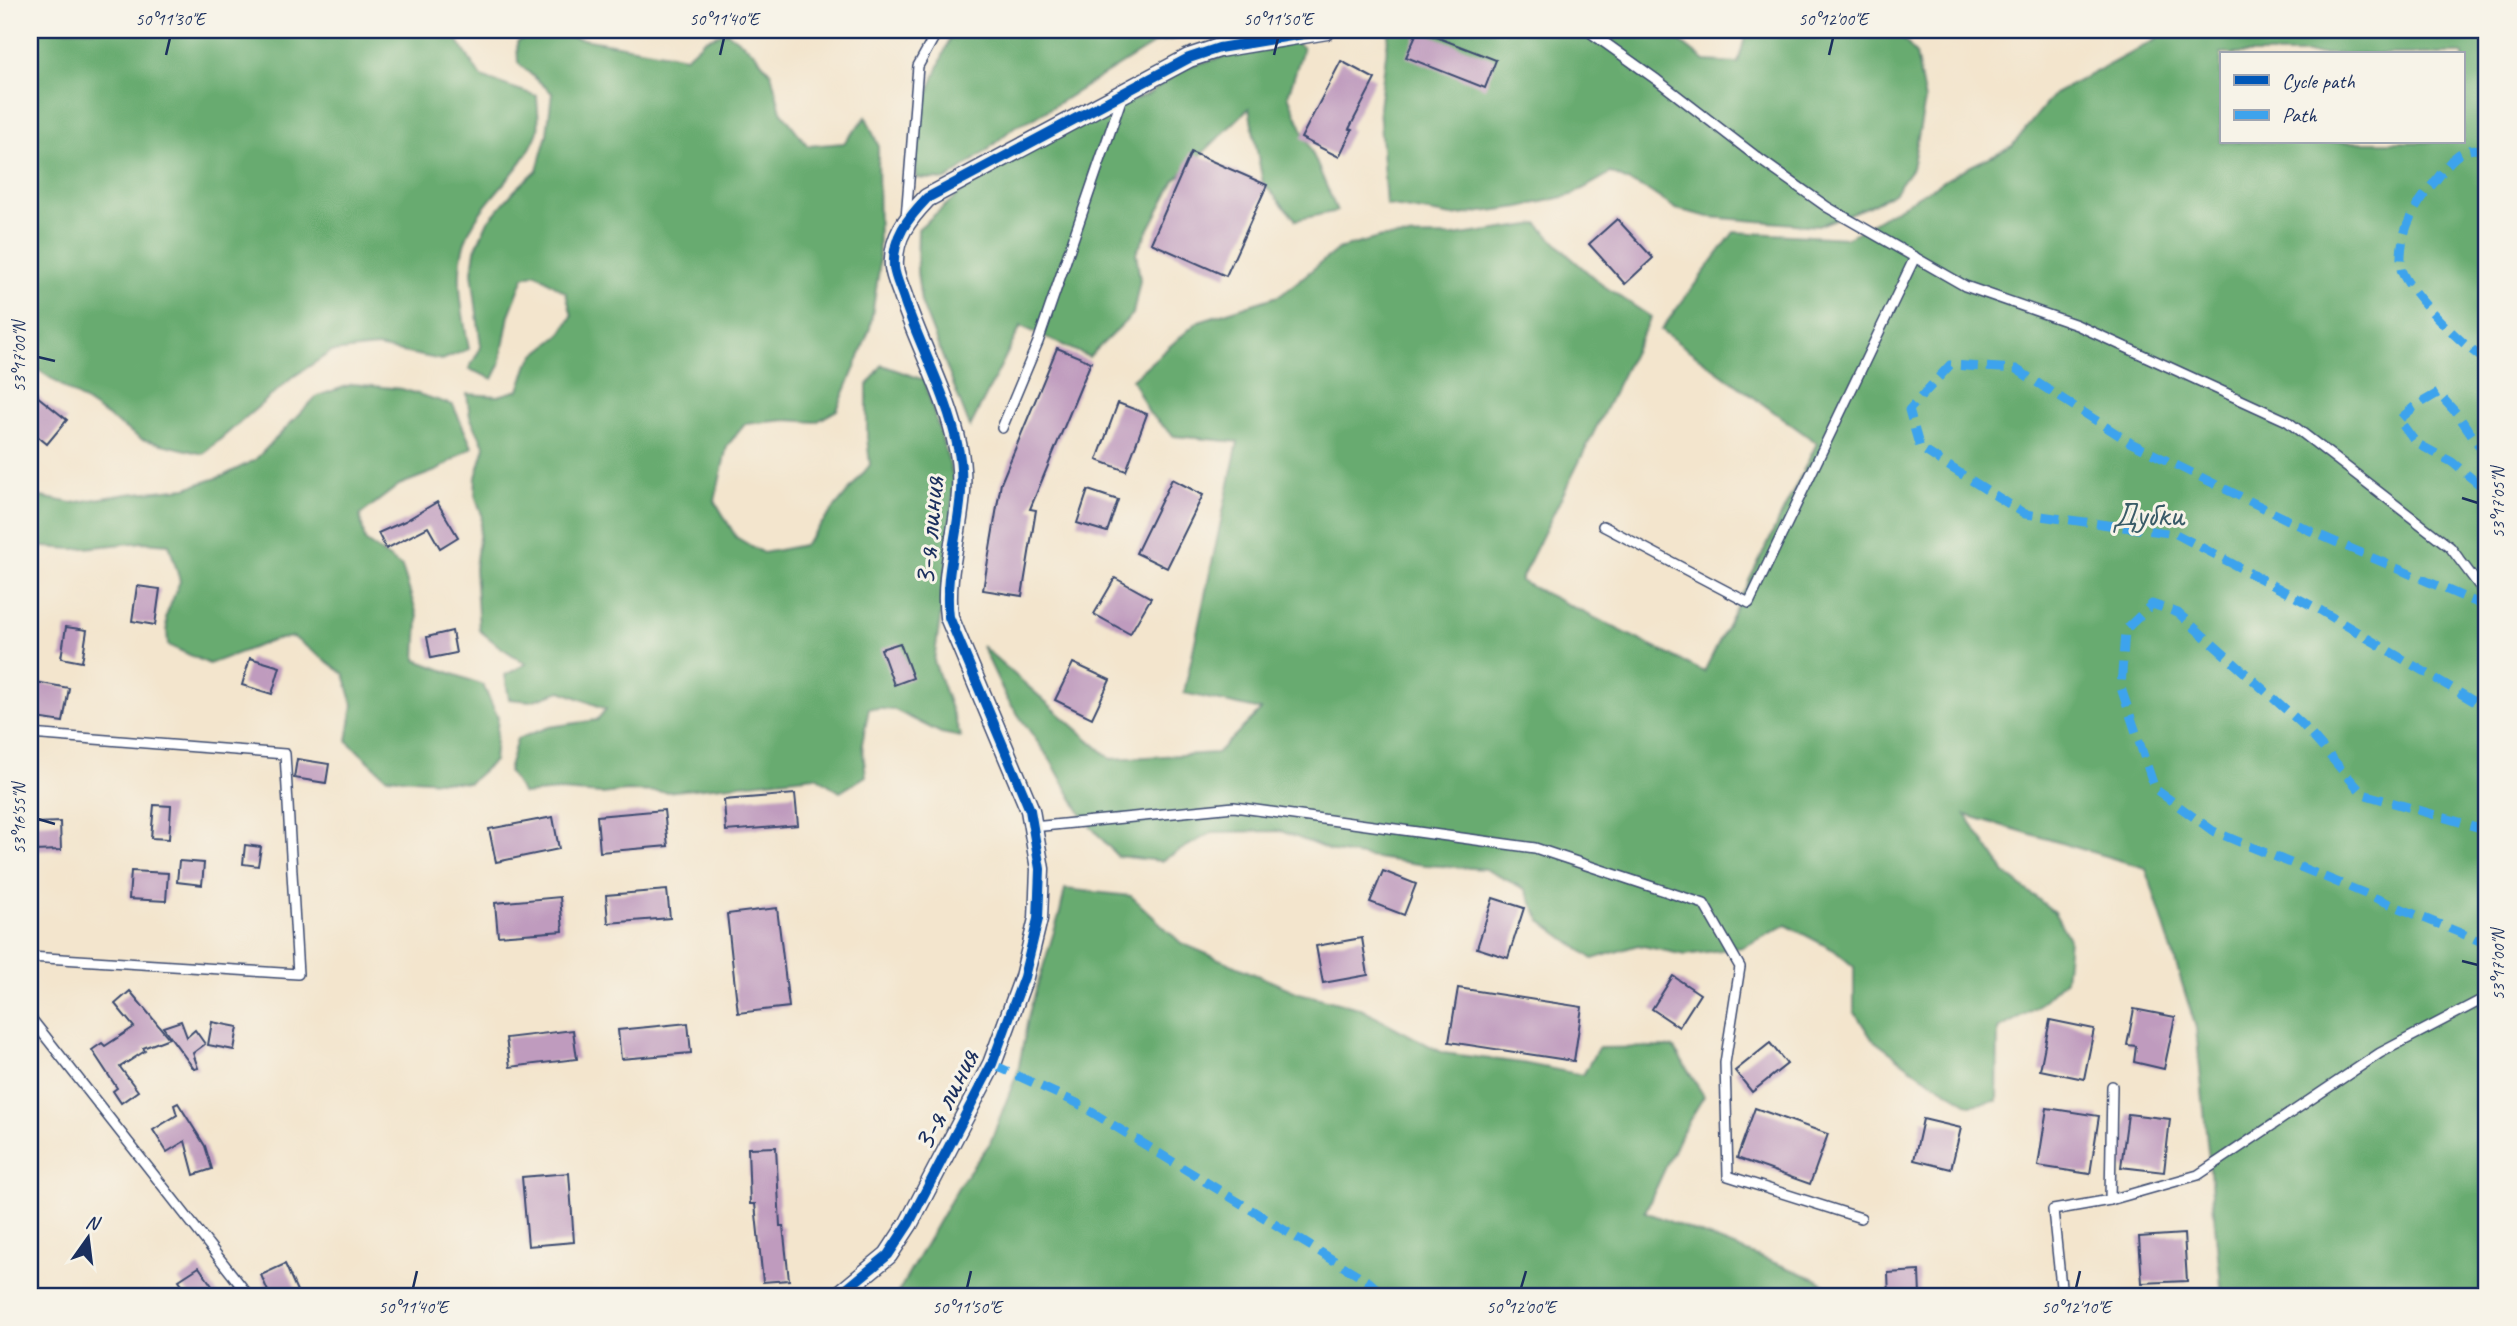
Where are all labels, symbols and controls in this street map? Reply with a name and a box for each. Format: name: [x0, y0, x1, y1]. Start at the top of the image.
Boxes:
text: 50°11'30"E: [135, 8, 207, 30]
text: 50°11'40"E: [689, 8, 761, 30]
text: 50°11'50"E: [1243, 8, 1315, 30]
text: 50°12'00"E: [1798, 8, 1870, 30]
legend: [2220, 52, 2464, 144]
text: Cycle path: [2282, 68, 2355, 94]
text: Path: [2282, 102, 2318, 128]
text: 53°17'00"N: [8, 318, 30, 392]
text: 53°17'05"N: [2487, 464, 2509, 538]
street label: 3-я линия: [902, 474, 954, 587]
park label: Дубки: [2112, 494, 2186, 536]
text: 53°16'55"N: [8, 780, 30, 854]
text: 53°17'00"N: [2487, 926, 2509, 1000]
street label: 3-я линия: [901, 1041, 989, 1157]
north arrow: [52, 1204, 122, 1274]
text: N: [83, 1209, 104, 1236]
text: 50°11'40"E: [378, 1296, 450, 1318]
text: 50°11'50"E: [932, 1296, 1004, 1318]
text: 50°12'00"E: [1486, 1296, 1558, 1318]
text: 50°12'10"E: [2041, 1296, 2113, 1318]

